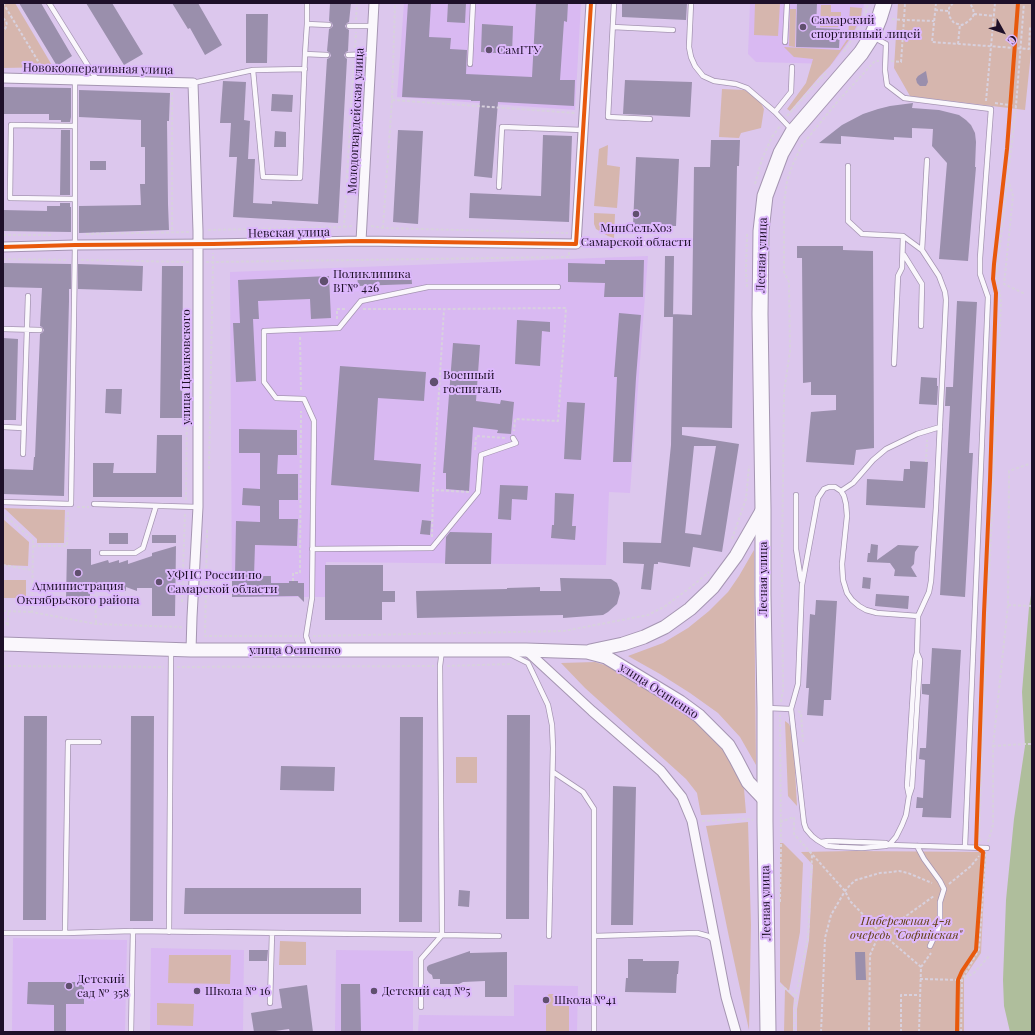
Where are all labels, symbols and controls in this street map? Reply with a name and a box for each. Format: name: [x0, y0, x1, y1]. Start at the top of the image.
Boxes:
north arrow: [983, 12, 1023, 52]
place label: Самарский спортивный лицей: [811, 13, 921, 41]
marker: Самарский спортивный лицей: [798, 22, 808, 32]
text: С: [1004, 32, 1021, 48]
place label: СамГТУ: [497, 43, 541, 57]
marker: СамГТУ: [484, 45, 494, 55]
street label: Молодогвардейская улица: [345, 47, 367, 195]
street label: Новокооперативная улица: [23, 60, 173, 78]
marker: МинСельХоз Самарской области: [631, 209, 641, 219]
street label: Лесная улица: [753, 217, 771, 293]
place label: МинСельХоз Самарской области: [581, 221, 691, 249]
street label: Невская улица: [248, 225, 330, 241]
place label: Поликлиника ВГ№ 426: [333, 267, 411, 295]
marker: Поликлиника ВГ№ 426: [318, 275, 330, 287]
street label: улица Циолковского: [179, 309, 193, 425]
place label: Военный госпиталь: [443, 368, 501, 396]
marker: Военный госпиталь: [428, 376, 440, 388]
street label: Лесная улица: [756, 541, 770, 617]
marker: Администрация Октябрьского района: [73, 568, 83, 578]
place label: УФНС России по Самарской области: [167, 568, 277, 596]
marker: УФНС России по Самарской области: [154, 577, 164, 587]
place label: Администрация Октябрьского района: [16, 579, 140, 607]
street label: улица Осипенко: [249, 643, 341, 657]
street label: улица Осипенко: [617, 660, 701, 722]
street label: Лесная улица: [758, 865, 774, 941]
park label: Набережная 4-я очередь "Софийская": [850, 914, 962, 942]
place label: Детский сад № 358: [77, 972, 129, 1000]
marker: Детский сад № 358: [64, 981, 74, 991]
place label: Школа № 16: [205, 984, 270, 998]
place label: Детский сад №5: [382, 984, 470, 998]
marker: Школа № 16: [192, 986, 202, 996]
marker: Детский сад №5: [369, 986, 379, 996]
place label: Школа №41: [554, 993, 616, 1007]
marker: Школа №41: [541, 995, 551, 1005]

